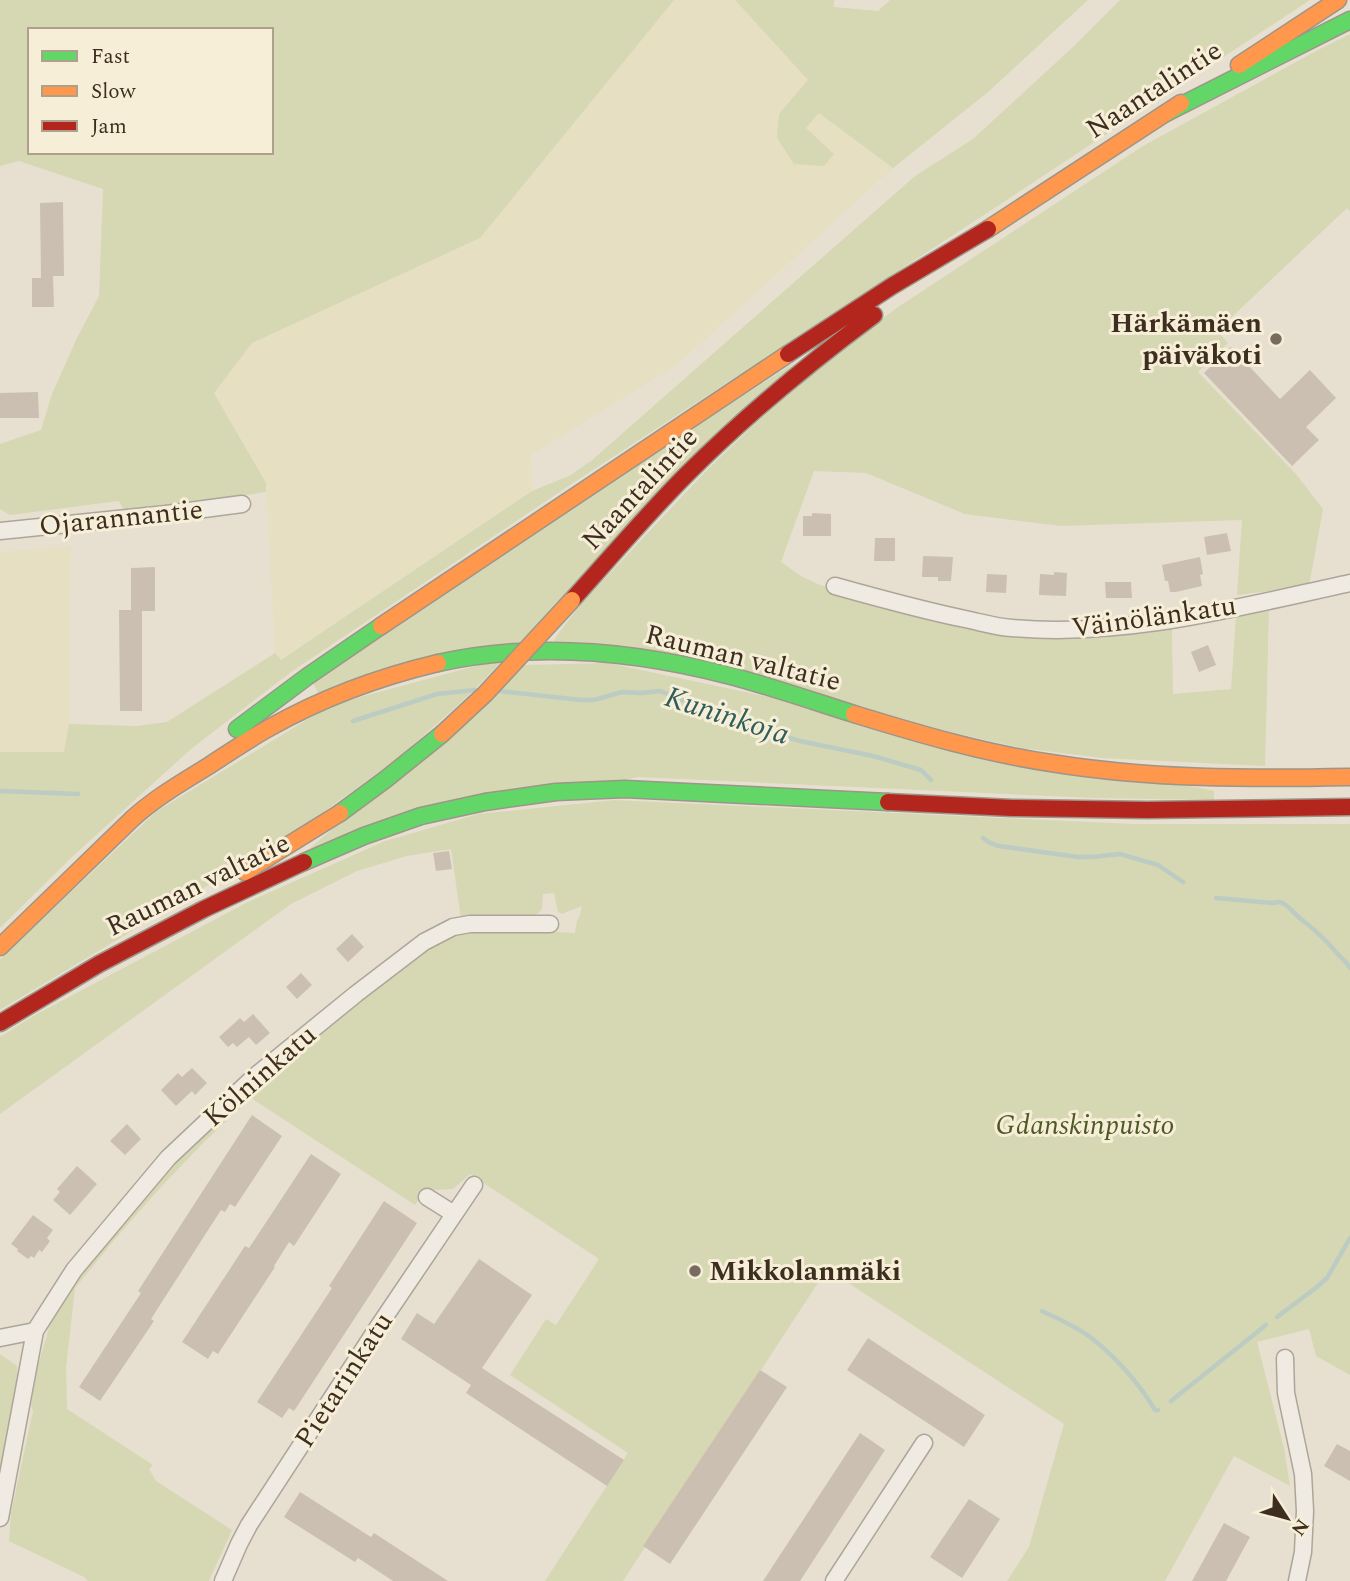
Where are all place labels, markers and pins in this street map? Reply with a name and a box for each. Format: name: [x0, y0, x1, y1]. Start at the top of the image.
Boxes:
place label: Härkämäen päiväkoti: [1110, 302, 1262, 377]
marker: Härkämäen päiväkoti: [1268, 331, 1284, 347]
place label: Mikkolanmäki: [709, 1250, 901, 1293]
marker: Mikkolanmäki: [687, 1263, 703, 1279]

